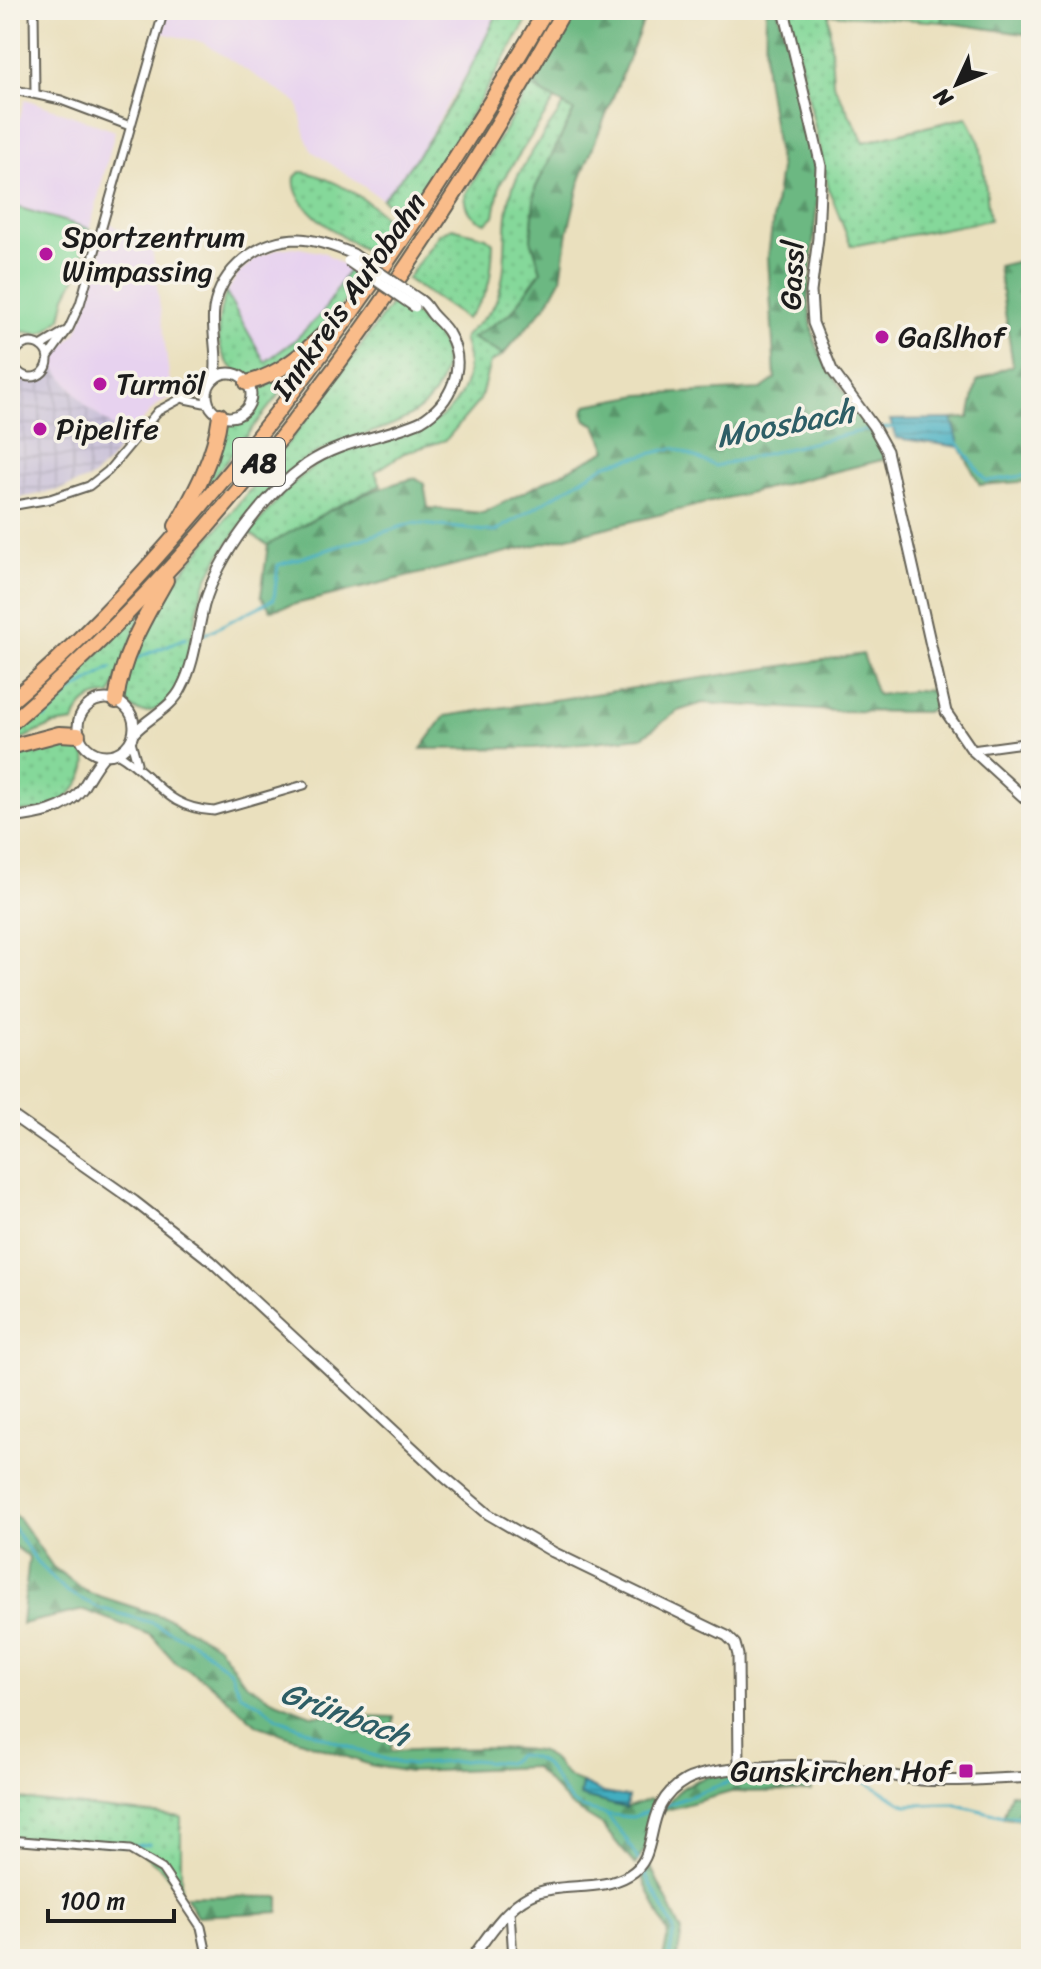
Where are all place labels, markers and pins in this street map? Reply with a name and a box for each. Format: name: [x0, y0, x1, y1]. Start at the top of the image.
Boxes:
place label: Sportzentrum Wimpassing: [62, 210, 246, 298]
marker: Sportzentrum Wimpassing: [37, 245, 55, 263]
place label: Gaßlhof: [898, 310, 1008, 364]
marker: Gaßlhof: [873, 328, 891, 346]
place label: Turmöl: [116, 357, 206, 411]
marker: Turmöl: [91, 375, 109, 393]
place label: Pipelife: [56, 402, 159, 456]
marker: Pipelife: [31, 420, 49, 438]
place label: Gunskirchen Hof: [730, 1744, 953, 1798]
marker: Gunskirchen Hof: [957, 1762, 975, 1780]

